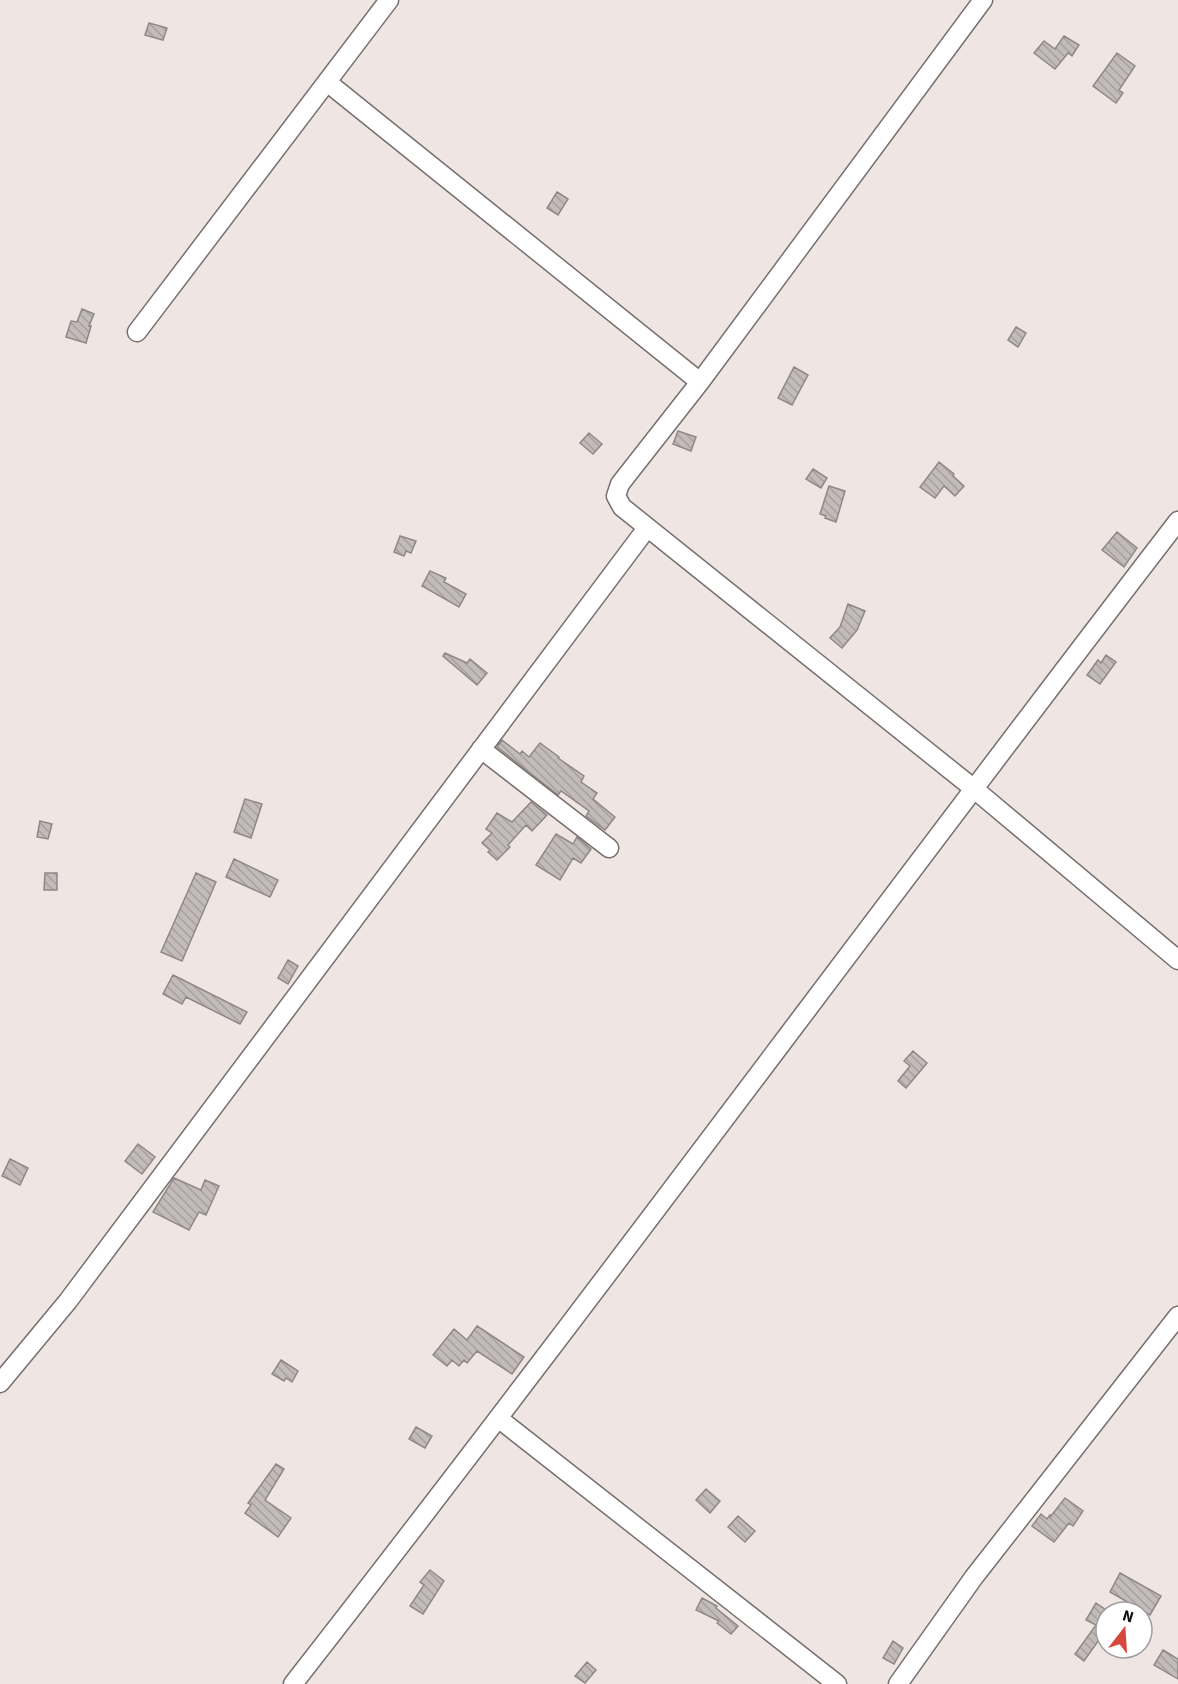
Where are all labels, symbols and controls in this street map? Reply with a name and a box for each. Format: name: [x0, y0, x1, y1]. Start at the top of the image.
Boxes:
north arrow: [1094, 1600, 1154, 1660]
text: N: [1120, 1605, 1136, 1629]

